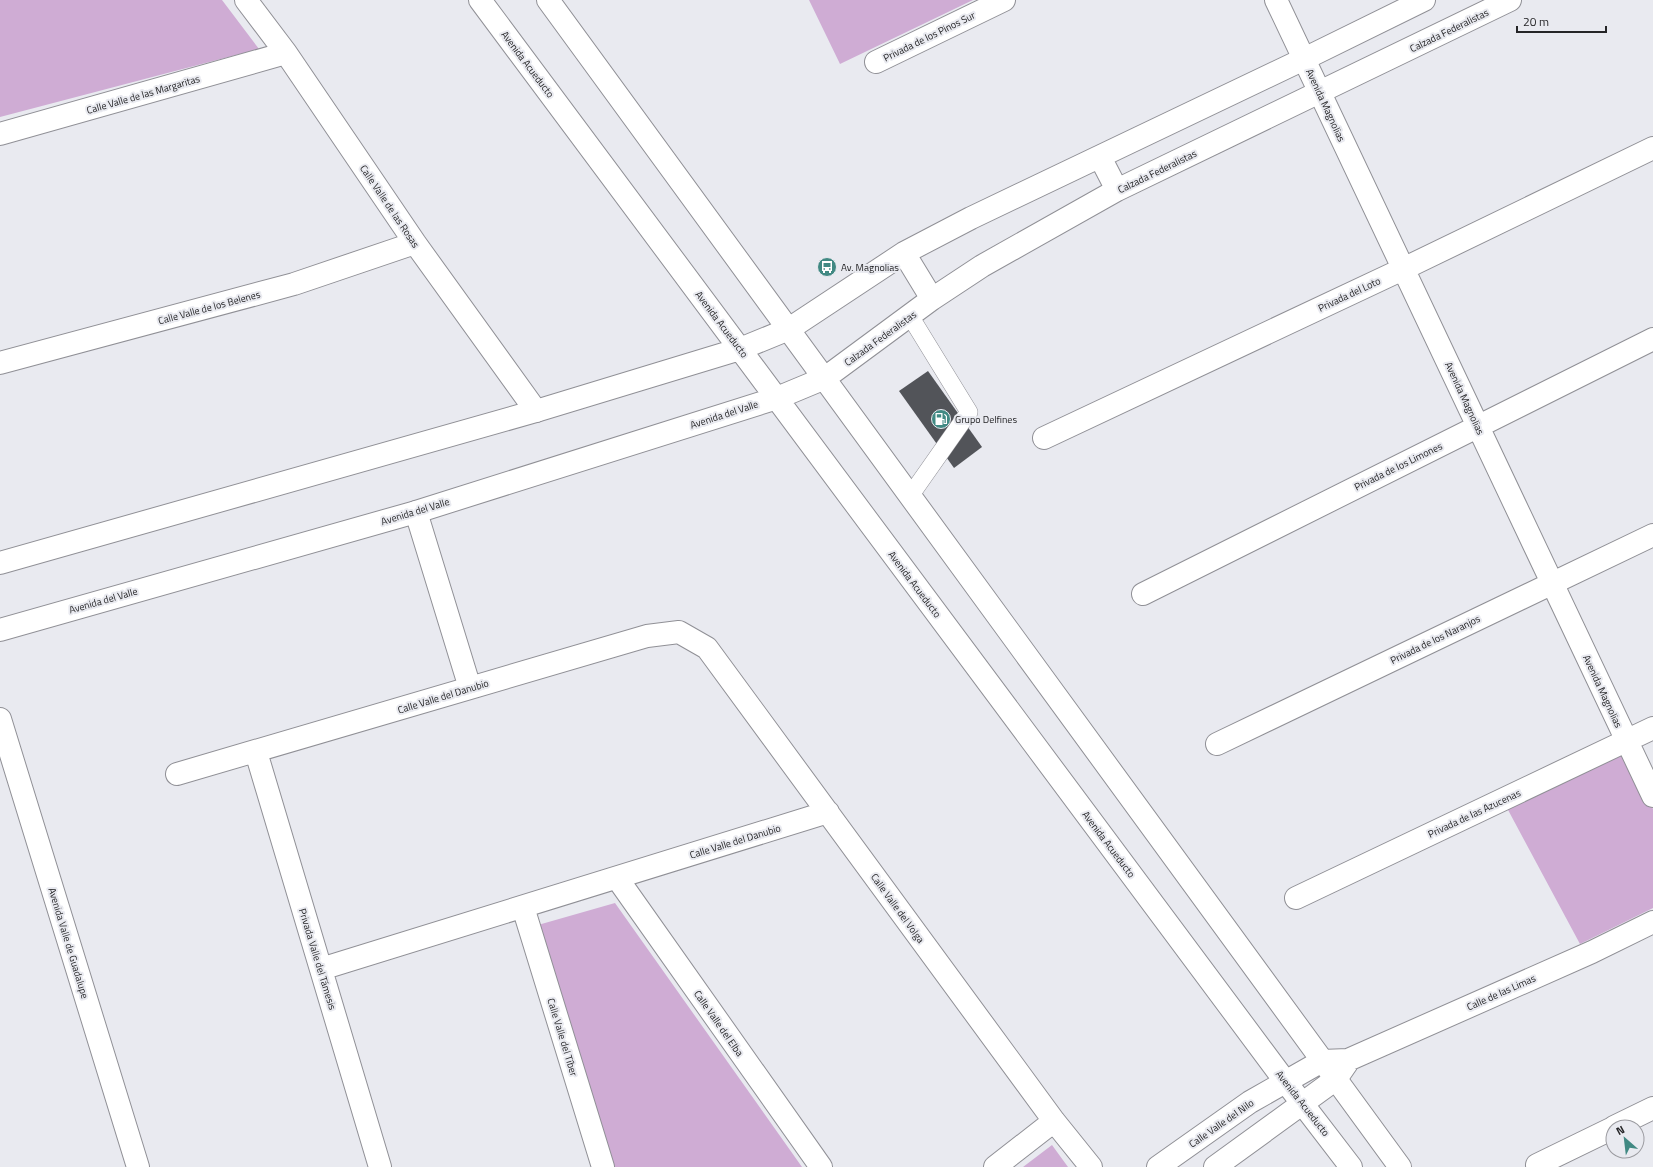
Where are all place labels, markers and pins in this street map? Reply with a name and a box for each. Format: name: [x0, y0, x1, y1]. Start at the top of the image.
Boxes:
bus stop icon: Av. Magnolias: [816, 256, 838, 278]
place label: Av. Magnolias: [841, 260, 899, 275]
fuel station icon: Grupo Delfines: [930, 408, 952, 430]
place label: Grupo Delfines: [955, 412, 1017, 427]

